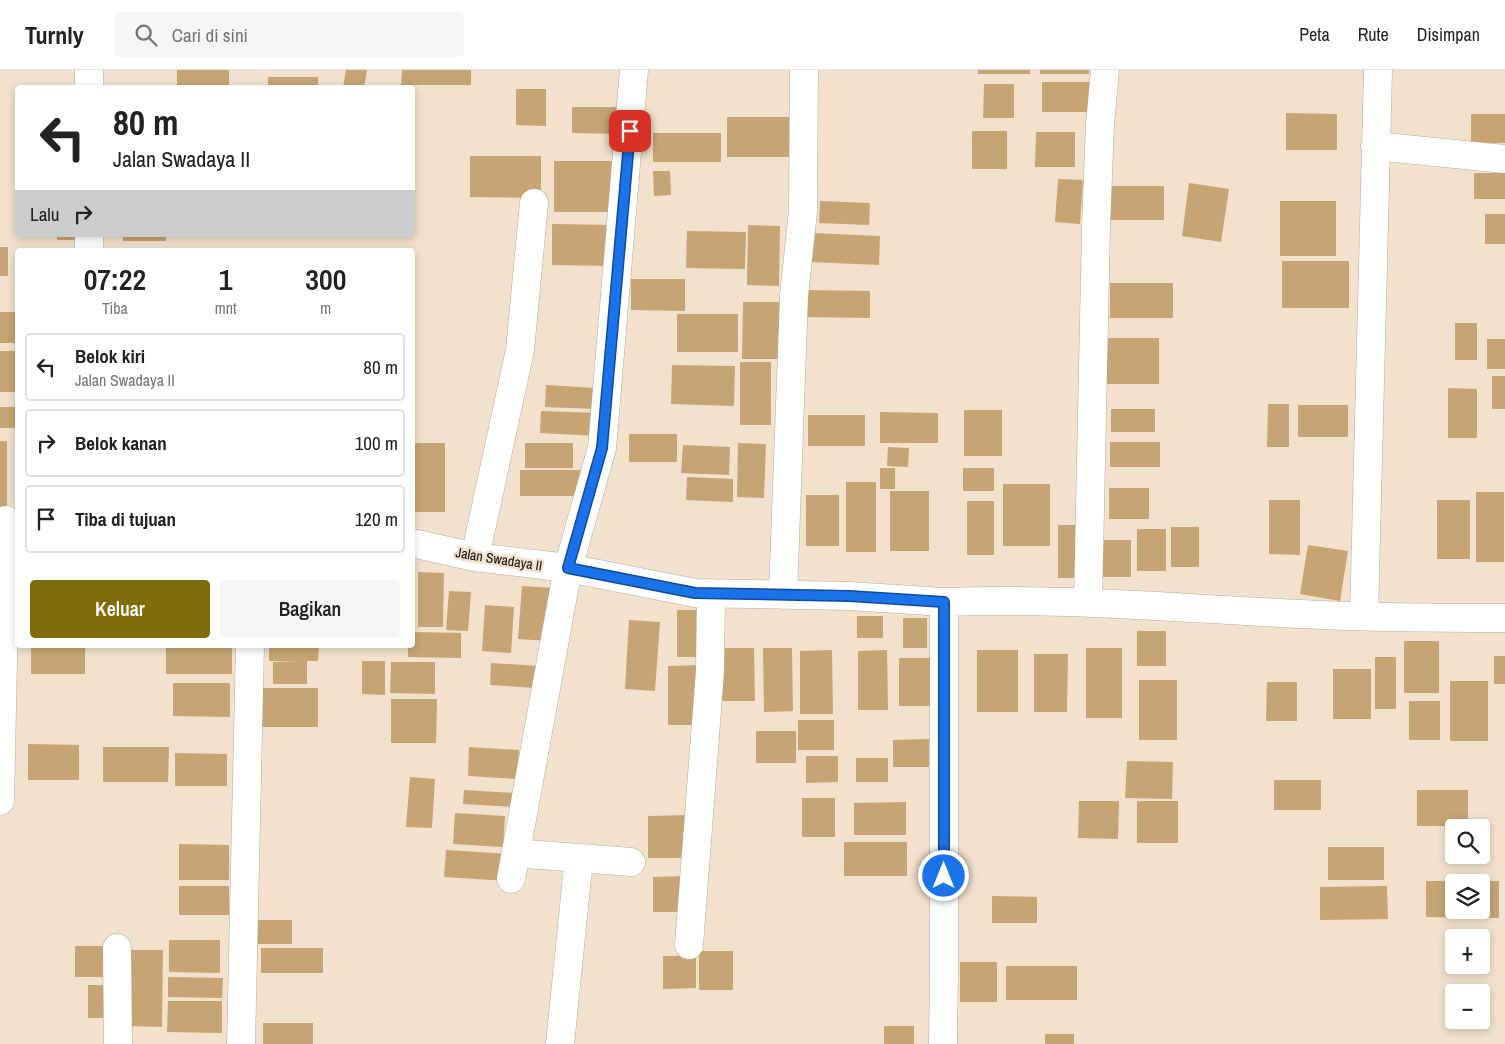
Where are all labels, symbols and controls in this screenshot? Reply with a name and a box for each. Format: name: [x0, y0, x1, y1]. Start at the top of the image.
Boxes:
search box: [114, 12, 464, 57]
text: Turnly: [25, 19, 84, 51]
icon: search: [132, 21, 160, 49]
text: Cari di sini: [172, 22, 248, 48]
text: Peta: [1299, 22, 1330, 47]
text: Rute: [1358, 22, 1389, 47]
text: Disimpan: [1417, 22, 1480, 47]
text: 80 m: [113, 99, 178, 146]
icon: left: [30, 105, 95, 170]
pin: [609, 110, 651, 152]
icon: arrive: [616, 117, 644, 145]
text: Jalan Swadaya II: [113, 144, 250, 174]
icon: right: [69, 200, 97, 228]
text: Lalu: [30, 201, 59, 227]
text: 07:22: [84, 259, 146, 299]
text: 1: [219, 259, 233, 299]
text: 300: [305, 259, 346, 299]
text: Tiba: [102, 297, 128, 319]
text: mnt: [215, 297, 237, 319]
text: m: [320, 297, 331, 319]
text: Belok kiri: [75, 343, 145, 369]
icon: left: [32, 353, 60, 381]
text: 80 m: [363, 354, 398, 380]
text: Jalan Swadaya II: [75, 369, 175, 391]
icon: right: [32, 429, 60, 457]
text: Belok kanan: [75, 430, 167, 456]
text: 100 m: [355, 430, 398, 456]
icon: arrive: [32, 505, 60, 533]
text: Tiba di tujuan: [75, 506, 176, 532]
text: 120 m: [355, 506, 398, 532]
street label: Jalan Swadaya II: [454, 543, 544, 575]
button: Keluar: [30, 580, 210, 638]
button: Bagikan: [220, 580, 400, 638]
map controls: [1445, 819, 1490, 1029]
button: search: [1445, 819, 1490, 864]
position arrow: [917, 849, 969, 901]
button: layers: [1445, 874, 1490, 919]
button: +: [1445, 929, 1490, 974]
button: −: [1445, 984, 1490, 1029]

